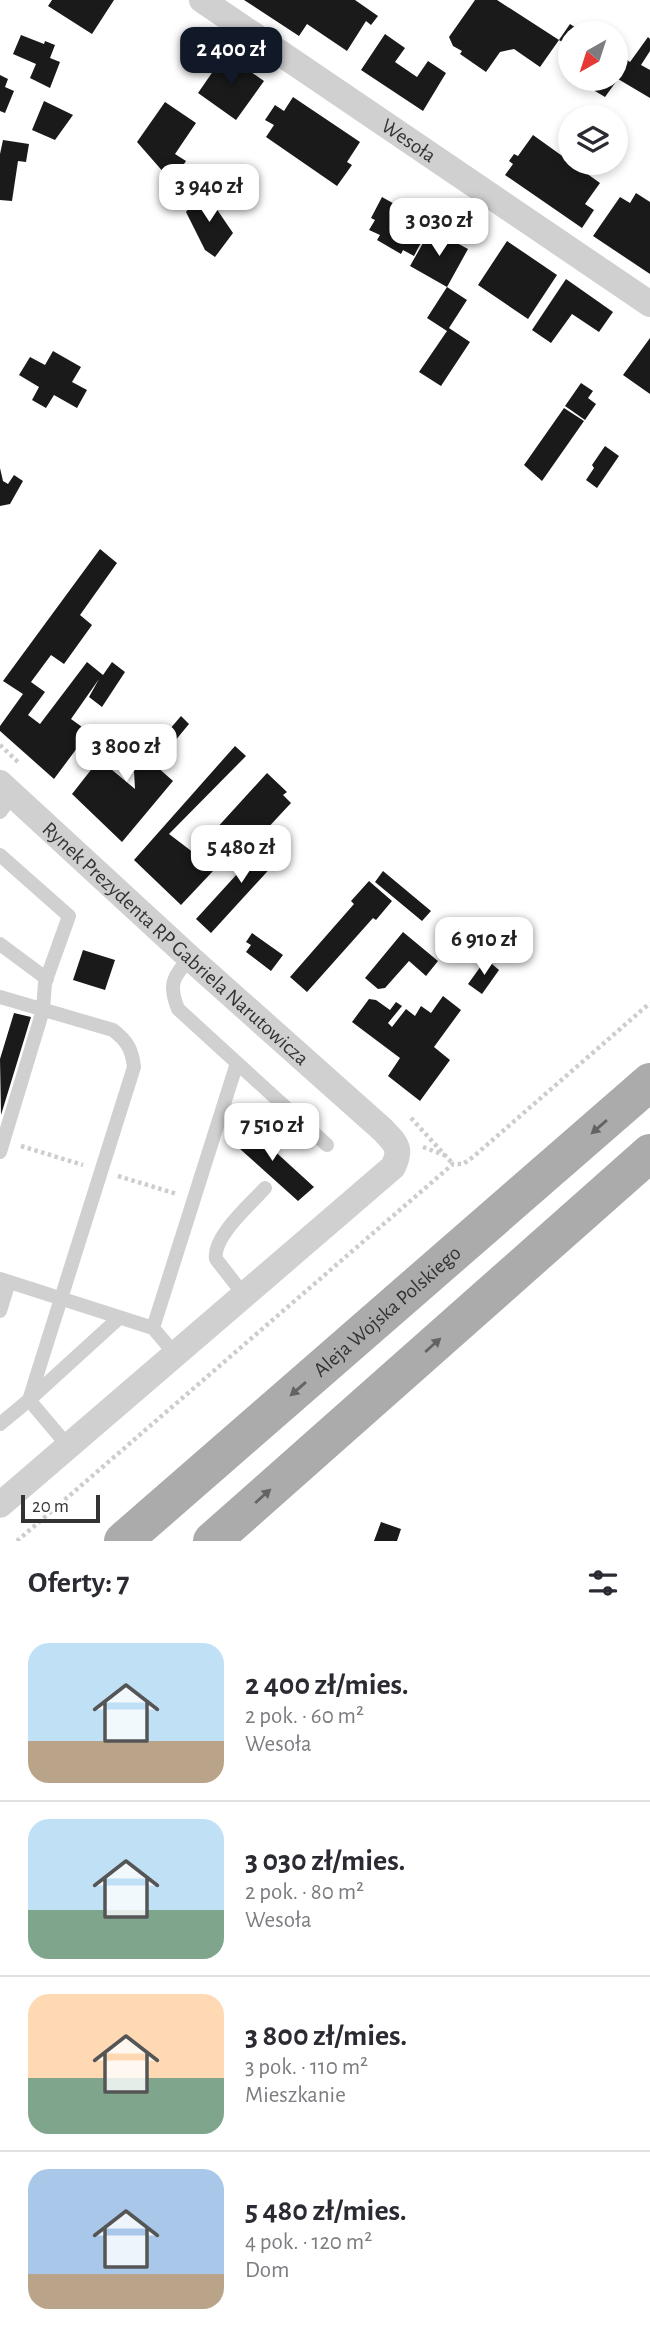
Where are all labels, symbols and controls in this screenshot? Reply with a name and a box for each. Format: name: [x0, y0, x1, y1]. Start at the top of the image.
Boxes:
north arrow: [558, 21, 628, 91]
map controls: [558, 21, 628, 175]
pin: 2 400 zł: [159, 28, 303, 87]
text: 2 400 zł: [196, 38, 266, 61]
button: layers: [558, 105, 628, 175]
street label: Wesoła: [378, 115, 440, 166]
pin: 3 940 zł: [137, 164, 281, 224]
text: 3 940 zł: [175, 175, 243, 198]
pin: 3 030 zł: [367, 198, 511, 258]
text: 3 030 zł: [405, 209, 473, 232]
pin: 3 800 zł: [54, 724, 198, 784]
text: 3 800 zł: [92, 735, 160, 758]
street label: Rynek Prezydenta RP Gabriela Narutowicza: [39, 818, 313, 1069]
pin: 5 480 zł: [169, 826, 313, 885]
text: 5 480 zł: [207, 836, 275, 859]
pin: 6 910 zł: [412, 918, 556, 977]
text: 6 910 zł: [451, 928, 517, 951]
pin: 7 510 zł: [200, 1104, 344, 1163]
text: 7 510 zł: [240, 1114, 304, 1137]
one-way arrow: [590, 1119, 607, 1134]
street label: Aleja Wojska Polskiego: [309, 1242, 465, 1381]
one-way arrow: [424, 1337, 442, 1353]
one-way arrow: [289, 1381, 307, 1397]
one-way arrow: [254, 1488, 272, 1504]
scale bar: [21, 1492, 100, 1524]
text: 20 m: [32, 1497, 69, 1516]
icon: filters: [584, 1564, 622, 1602]
text: Oferty: 7: [28, 1568, 130, 1598]
text: 2 400 zł/mies.: [245, 1670, 409, 1700]
icon: home: [84, 1671, 168, 1755]
text: 2 pok. · 60 m²: [245, 1705, 364, 1728]
text: Wesoła: [245, 1733, 312, 1756]
text: 3 030 zł/mies.: [245, 1846, 405, 1876]
icon: home: [84, 1847, 168, 1931]
text: 2 pok. · 80 m²: [245, 1881, 364, 1904]
text: Wesoła: [245, 1909, 312, 1932]
text: 3 800 zł/mies.: [245, 2021, 407, 2051]
icon: home: [84, 2022, 168, 2106]
text: 3 pok. · 110 m²: [245, 2056, 368, 2079]
text: Mieszkanie: [245, 2084, 346, 2107]
text: 5 480 zł/mies.: [245, 2196, 407, 2226]
icon: home: [84, 2197, 168, 2281]
text: 4 pok. · 120 m²: [245, 2231, 372, 2254]
text: Dom: [245, 2259, 289, 2282]

